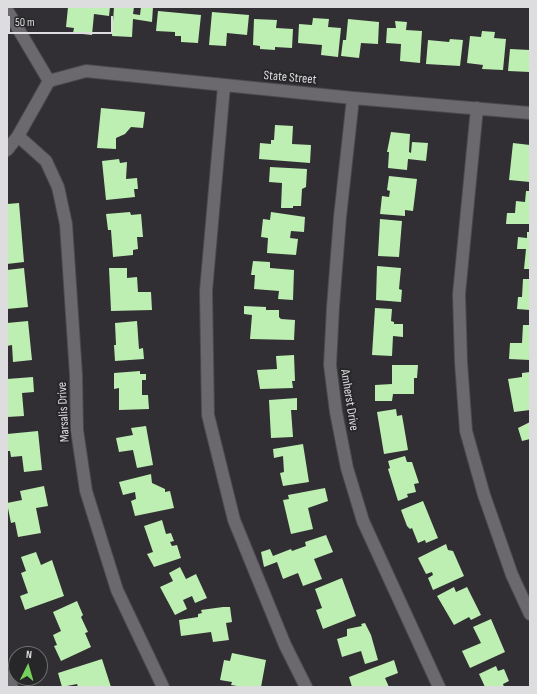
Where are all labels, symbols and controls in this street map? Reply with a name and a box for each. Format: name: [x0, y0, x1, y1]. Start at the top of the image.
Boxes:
scale bar: [10, 8, 115, 34]
text: 50 m: [15, 15, 35, 30]
street label: State Street: [263, 68, 317, 88]
street label: Amherst Drive: [336, 368, 362, 432]
street label: Marsalis Drive: [55, 381, 73, 443]
north arrow: [8, 646, 48, 686]
text: N: [26, 648, 32, 661]

